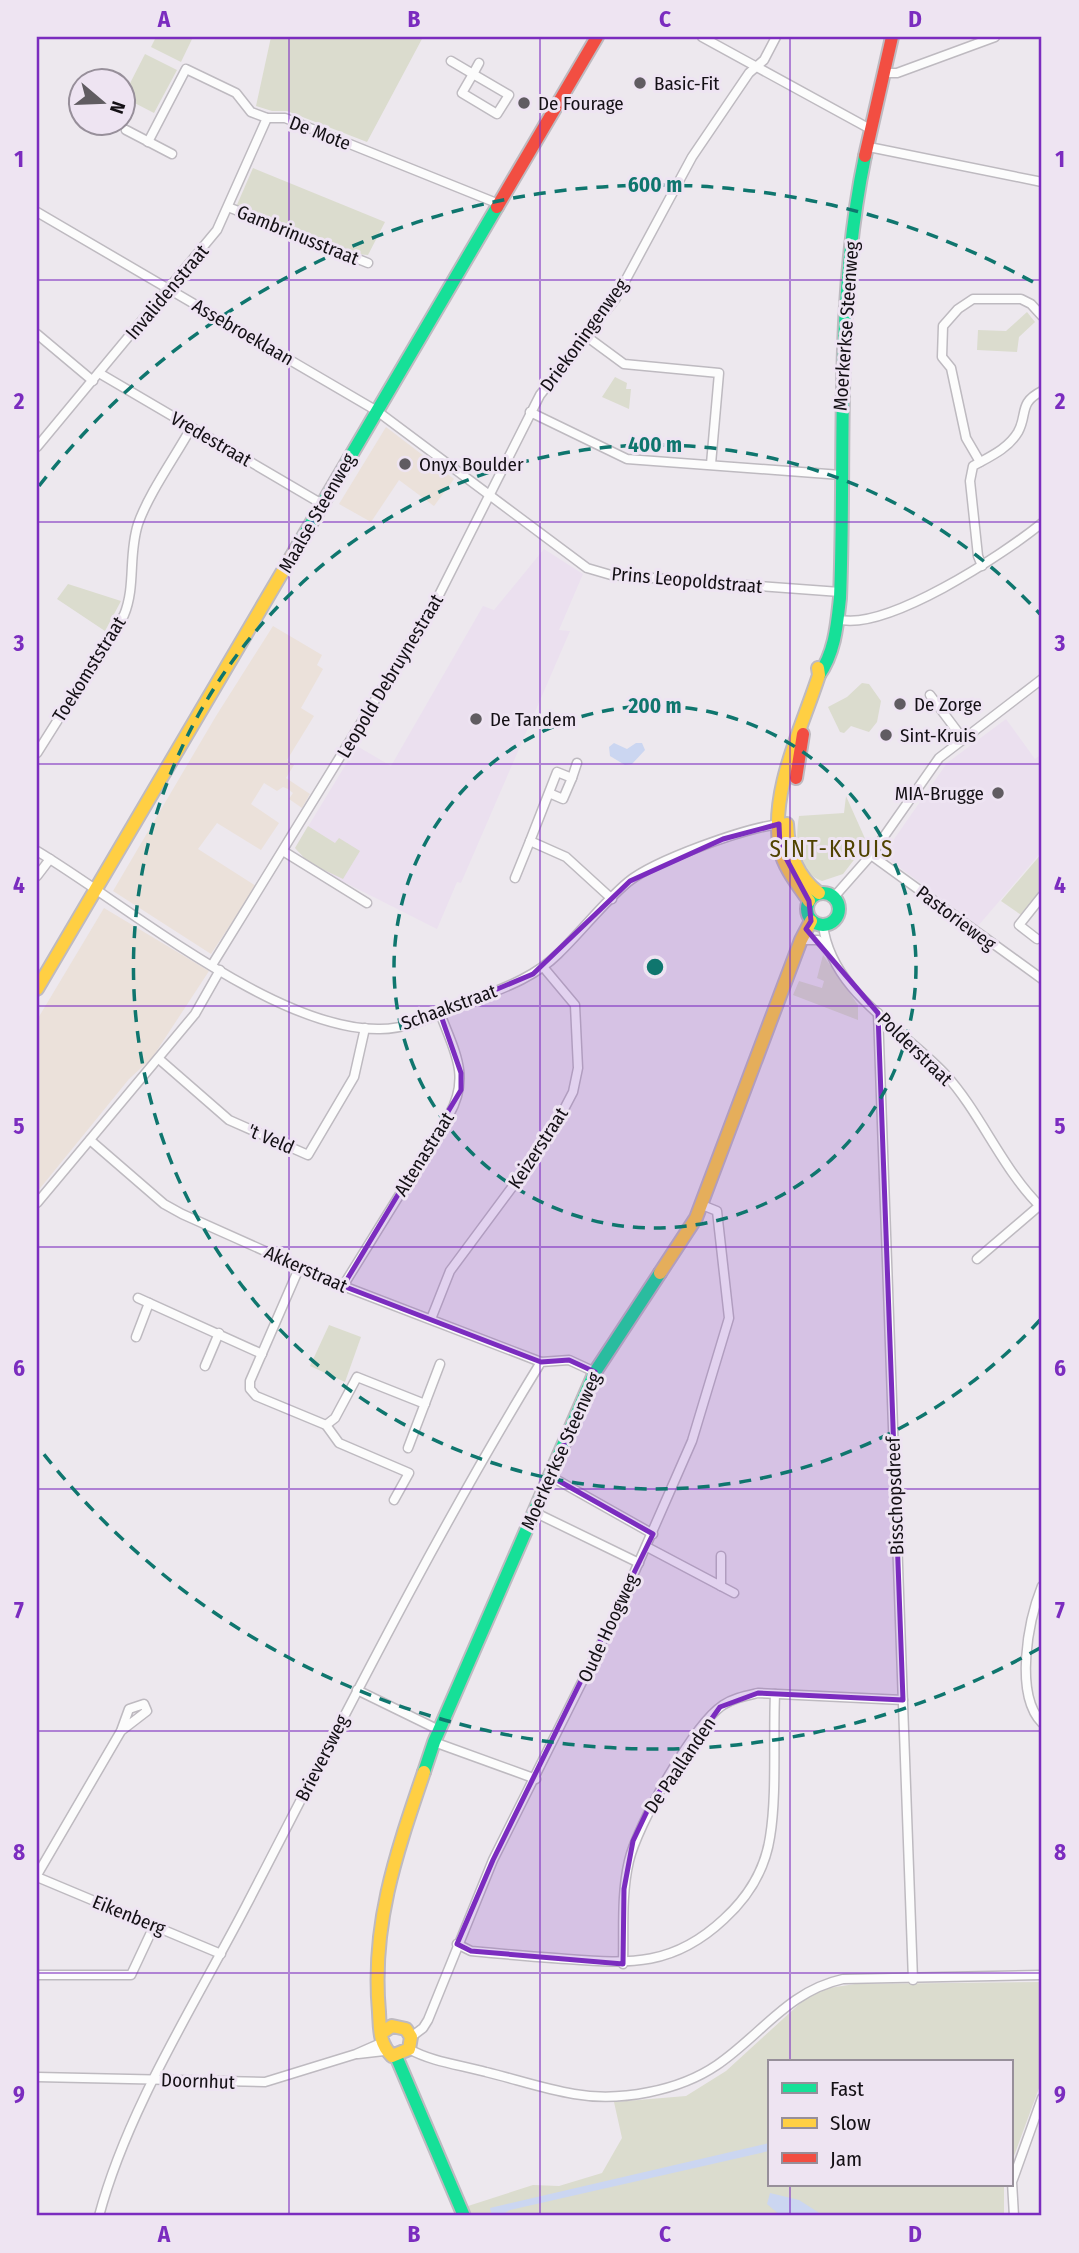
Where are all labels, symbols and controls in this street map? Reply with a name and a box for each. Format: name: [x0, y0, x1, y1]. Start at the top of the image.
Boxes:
text: A: [157, 5, 171, 33]
text: B: [408, 5, 421, 33]
text: C: [659, 5, 671, 33]
text: D: [908, 5, 922, 33]
north arrow: [66, 66, 136, 136]
place label: Basic-Fit: [654, 72, 720, 95]
marker: Basic-Fit: [632, 75, 648, 91]
place label: De Fourage: [538, 92, 624, 115]
marker: De Fourage: [516, 95, 532, 111]
text: N: [105, 98, 130, 117]
street label: De Mote: [286, 111, 354, 155]
text: 1: [14, 145, 24, 173]
text: 1: [1055, 145, 1065, 173]
text: 600 m: [628, 172, 682, 198]
street label: Gambrinusstraat: [234, 200, 363, 270]
street label: Invalidenstraat: [121, 239, 214, 344]
street label: Moerkerkse Steenweg: [829, 240, 863, 412]
street label: Driekoningenweg: [535, 274, 633, 396]
street label: Assebroeklaan: [188, 294, 298, 370]
text: 2: [13, 387, 25, 415]
text: 2: [1054, 387, 1066, 415]
street label: Vredestraat: [166, 407, 256, 472]
text: 400 m: [628, 432, 682, 458]
street label: Maalse Steenweg: [274, 449, 360, 577]
place label: Onyx Boulder: [419, 453, 524, 476]
marker: Onyx Boulder: [397, 456, 413, 472]
street label: Prins Leopoldstraat: [611, 562, 764, 598]
street label: Leopold Debruynestraat: [332, 589, 448, 762]
street label: Toekomststraat: [47, 611, 131, 726]
text: 3: [13, 629, 25, 657]
text: 3: [1054, 629, 1066, 657]
text: 200 m: [627, 693, 682, 719]
place label: De Zorge: [914, 693, 982, 716]
marker: De Zorge: [892, 696, 908, 712]
place label: De Tandem: [490, 708, 576, 731]
marker: De Tandem: [468, 711, 484, 727]
place label: Sint-Kruis: [900, 724, 976, 747]
marker: Sint-Kruis: [878, 727, 894, 743]
place label: MIA-Brugge: [895, 782, 984, 805]
marker: MIA-Brugge: [990, 785, 1006, 801]
district label: SINT-KRUIS: [770, 835, 894, 863]
text: 4: [13, 871, 25, 899]
text: 4: [1054, 871, 1066, 899]
street label: Pastorieweg: [912, 881, 1000, 955]
centre of rings: [643, 955, 667, 979]
street label: Schaakstraat: [398, 979, 501, 1035]
street label: Polderstraat: [873, 1008, 958, 1091]
street label: Keizerstraat: [503, 1102, 573, 1193]
street label: Altenastraat: [389, 1107, 459, 1200]
text: 5: [13, 1112, 25, 1140]
text: 5: [1054, 1112, 1066, 1140]
street label: 't Veld: [244, 1119, 298, 1159]
street label: Akkerstraat: [261, 1241, 352, 1298]
text: 6: [13, 1354, 25, 1382]
text: 6: [1054, 1354, 1066, 1382]
street label: Moerkerkse Steenweg: [516, 1369, 606, 1533]
street label: Bisschopsdreef: [881, 1435, 909, 1556]
street label: Oude Hoogweg: [573, 1570, 643, 1686]
text: 7: [14, 1596, 24, 1624]
text: 7: [1055, 1596, 1065, 1624]
street label: Brieversweg: [290, 1711, 354, 1805]
street label: De Paallanden: [639, 1713, 721, 1817]
text: 8: [13, 1838, 25, 1866]
text: 8: [1054, 1838, 1066, 1866]
street label: Eikenberg: [89, 1890, 169, 1940]
legend: [768, 2060, 1012, 2186]
street label: Doornhut: [161, 2068, 236, 2094]
text: Fast: [830, 2076, 864, 2102]
text: 9: [13, 2080, 25, 2108]
text: 9: [1054, 2080, 1066, 2108]
text: Slow: [830, 2110, 871, 2136]
text: Jam: [830, 2146, 862, 2172]
text: A: [157, 2220, 171, 2248]
text: B: [408, 2220, 421, 2248]
text: C: [659, 2220, 671, 2248]
text: D: [908, 2220, 922, 2248]

